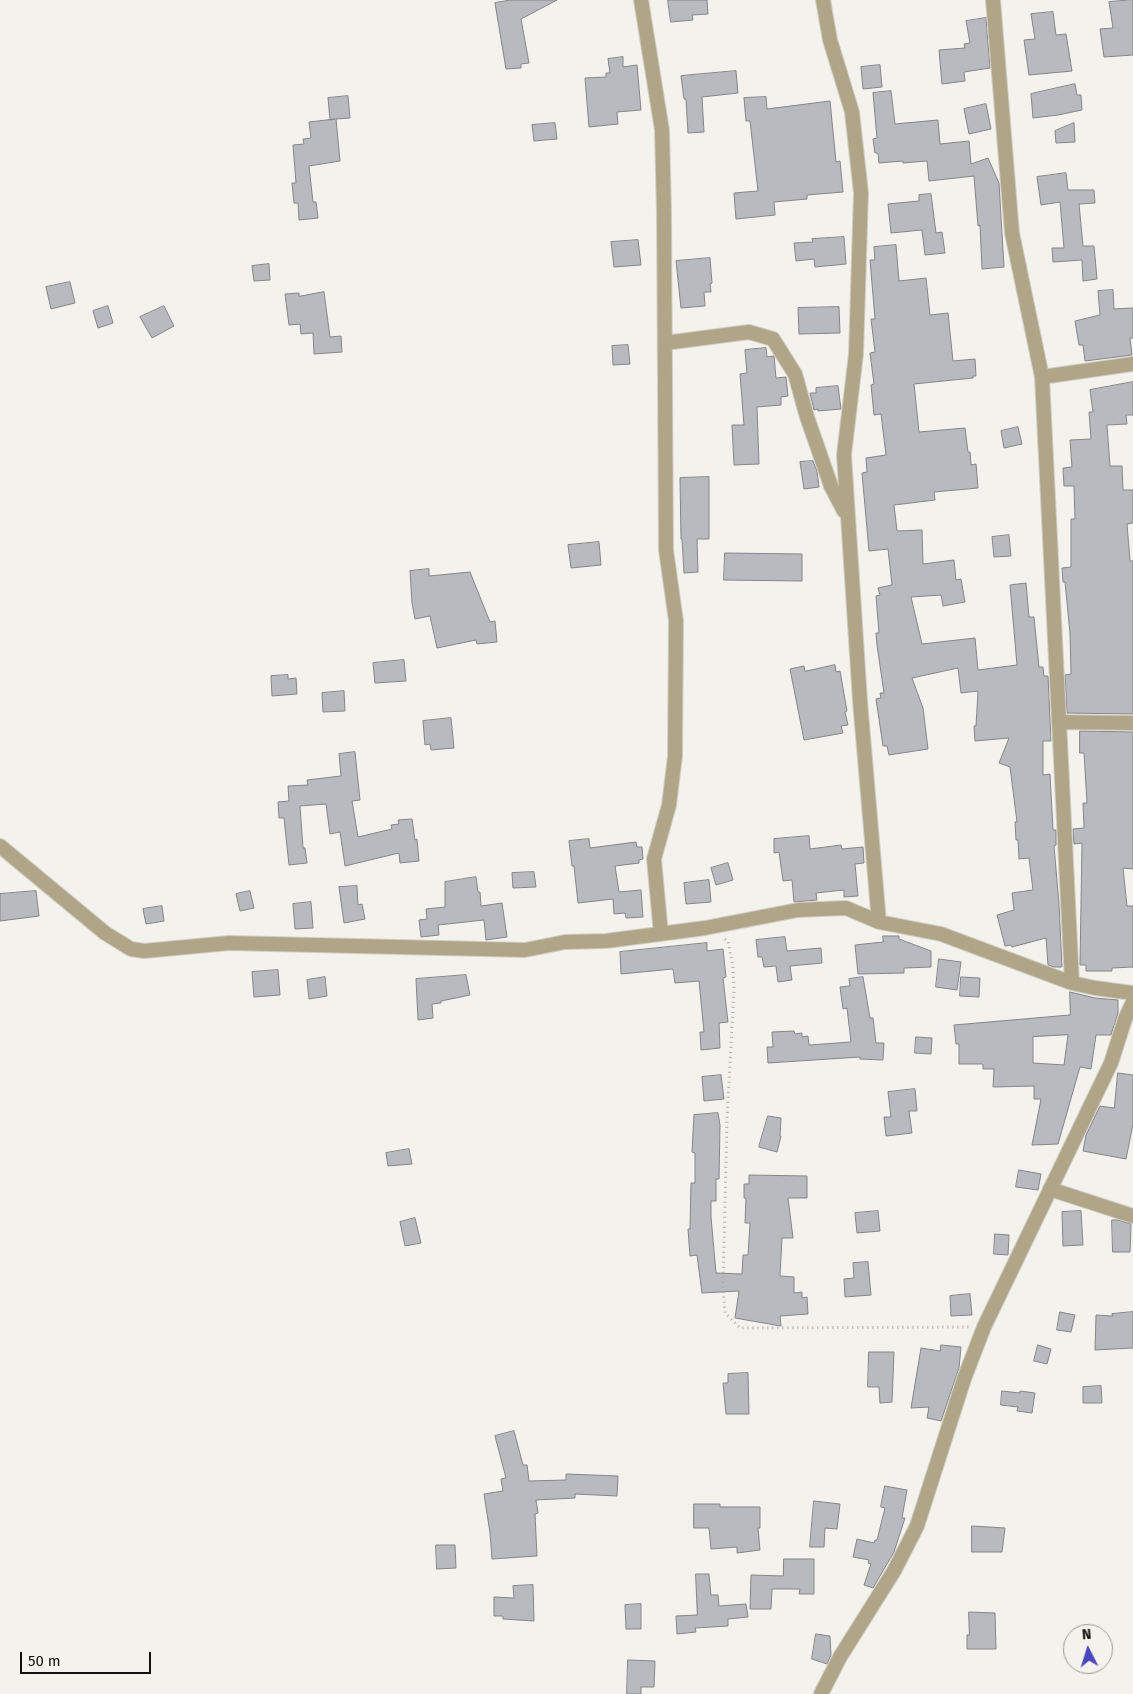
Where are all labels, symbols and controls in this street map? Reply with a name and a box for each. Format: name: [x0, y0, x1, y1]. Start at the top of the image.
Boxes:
north arrow: [1063, 1624, 1113, 1674]
text: N: [1081, 1626, 1092, 1643]
scale bar: [22, 1642, 154, 1674]
text: 50 m: [28, 1652, 61, 1670]

